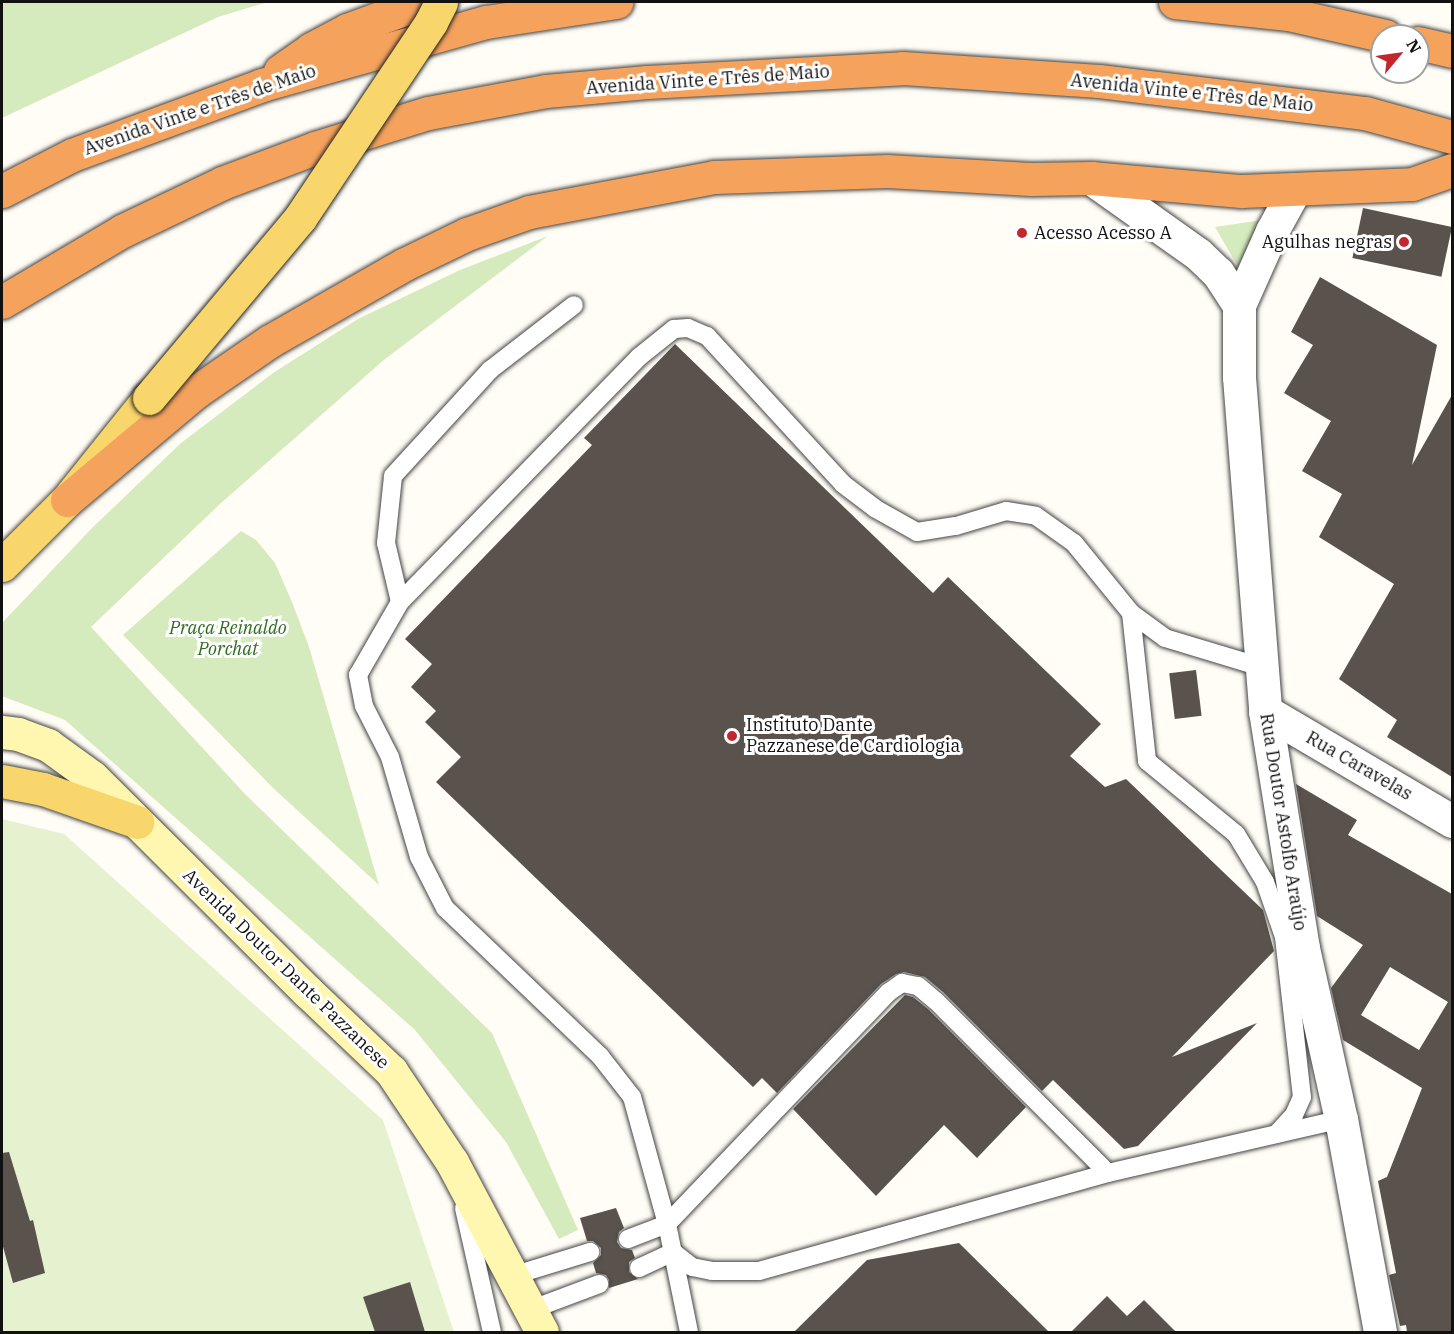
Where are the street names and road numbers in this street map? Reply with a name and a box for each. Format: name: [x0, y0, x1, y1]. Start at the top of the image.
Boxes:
street label: Avenida Vinte e Três de Maio: [81, 60, 319, 160]
street label: Avenida Vinte e Três de Maio: [586, 61, 830, 99]
street label: Avenida Vinte e Três de Maio: [1070, 70, 1314, 116]
street label: Rua Doutor Astolfo Araújo: [1255, 712, 1311, 932]
street label: Rua Caravelas: [1302, 727, 1416, 805]
street label: Avenida Doutor Dante Pazzanese: [178, 865, 394, 1073]

